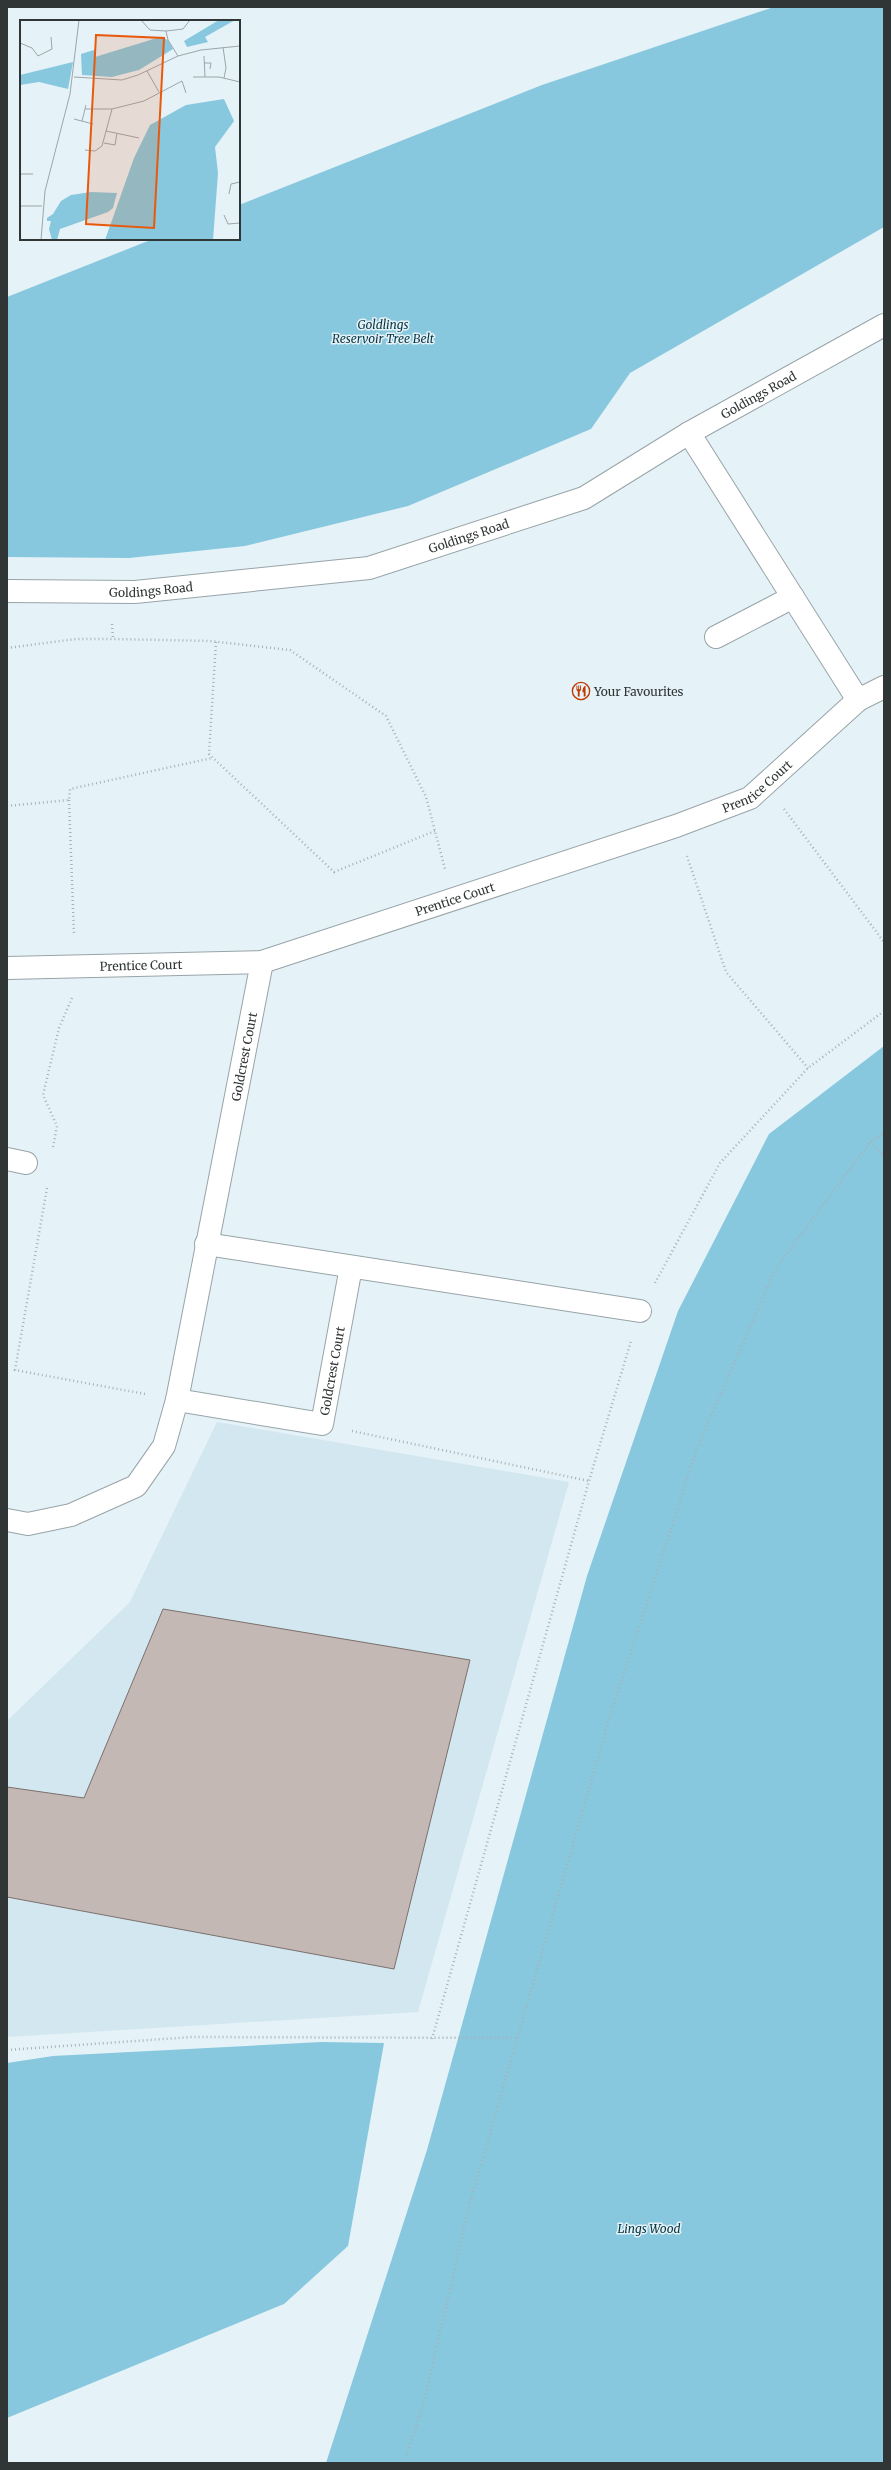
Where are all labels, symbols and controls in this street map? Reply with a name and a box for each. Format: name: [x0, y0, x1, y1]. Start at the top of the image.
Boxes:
inset map: [20, 20, 240, 240]
park label: Goldlings Reservoir Tree Belt: [332, 317, 435, 346]
street label: Goldings Road: [718, 368, 799, 421]
street label: Goldings Road: [426, 515, 511, 556]
street label: Goldings Road: [109, 579, 193, 600]
restaurant icon: Your Favourites: [571, 681, 591, 701]
place label: Your Favourites: [593, 684, 684, 699]
street label: Prentice Court: [720, 756, 795, 815]
street label: Prentice Court: [413, 879, 497, 919]
street label: Prentice Court: [99, 956, 183, 973]
street label: Goldcrest Court: [228, 1011, 260, 1102]
street label: Goldcrest Court: [316, 1325, 347, 1417]
park label: Lings Wood: [617, 2221, 681, 2236]

